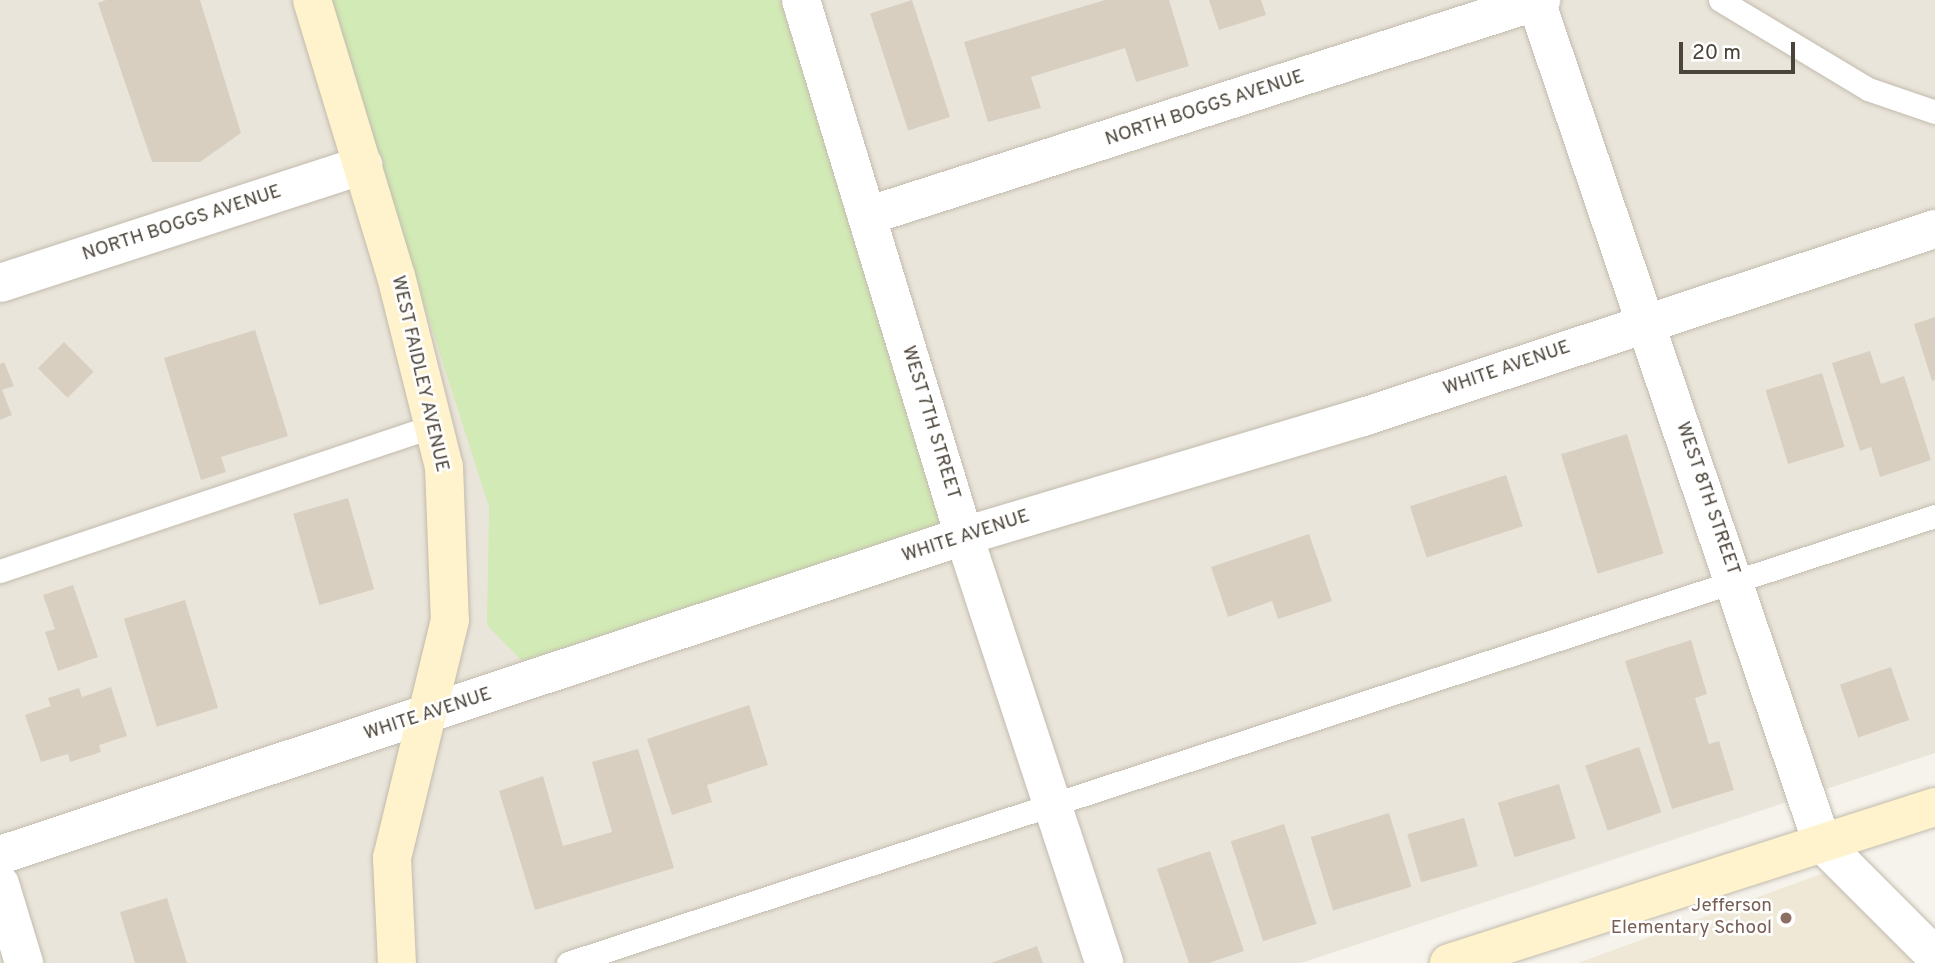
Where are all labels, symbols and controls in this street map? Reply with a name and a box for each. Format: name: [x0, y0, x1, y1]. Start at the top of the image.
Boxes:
scale bar: [1683, 28, 1798, 72]
text: 20 m: [1692, 40, 1741, 67]
street label: NORTH BOGGS AVENUE: [1102, 66, 1308, 152]
street label: NORTH BOGGS AVENUE: [79, 181, 285, 267]
street label: WEST FAIDLEY AVENUE: [385, 273, 453, 475]
street label: WHITE AVENUE: [1440, 336, 1574, 402]
street label: WEST 7TH STREET: [896, 343, 964, 503]
street label: WEST 8TH STREET: [1670, 419, 1744, 579]
street label: WHITE AVENUE: [899, 506, 1033, 568]
street label: WHITE AVENUE: [361, 684, 495, 746]
place label: Jefferson Elementary School: [1611, 896, 1772, 940]
marker: Jefferson Elementary School: [1778, 910, 1794, 926]

